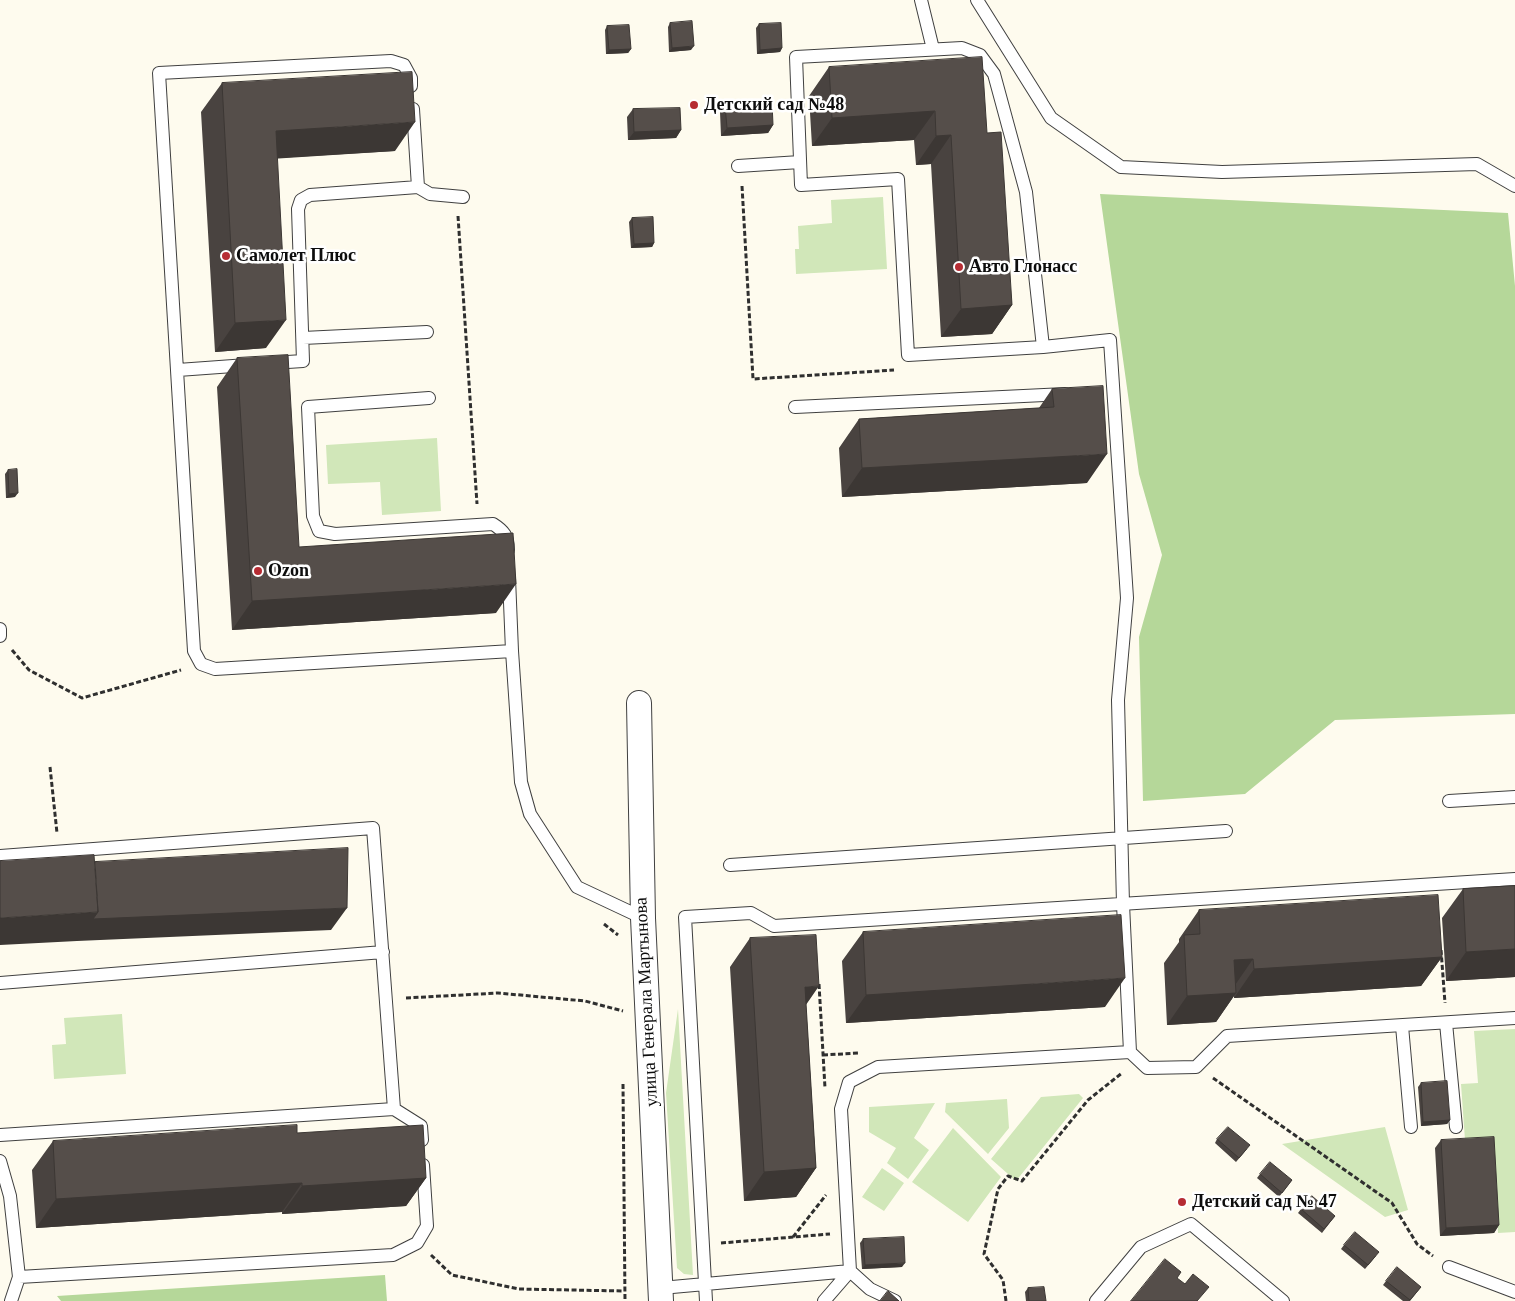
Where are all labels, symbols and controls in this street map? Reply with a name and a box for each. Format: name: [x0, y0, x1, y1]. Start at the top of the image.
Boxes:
place label: Детский сад №48: [704, 94, 844, 116]
marker: Детский сад №48: [688, 99, 700, 111]
place label: Самолет Плюс: [236, 245, 356, 267]
marker: Самолет Плюс: [220, 250, 232, 262]
place label: Авто Глонасс: [969, 256, 1077, 278]
marker: Авто Глонасс: [953, 261, 965, 273]
place label: Ozon: [268, 560, 309, 582]
marker: Ozon: [252, 565, 264, 577]
street label: улица Генерала Мартынова: [631, 897, 663, 1107]
place label: Детский сад № 47: [1192, 1191, 1337, 1213]
marker: Детский сад № 47: [1176, 1196, 1188, 1208]

